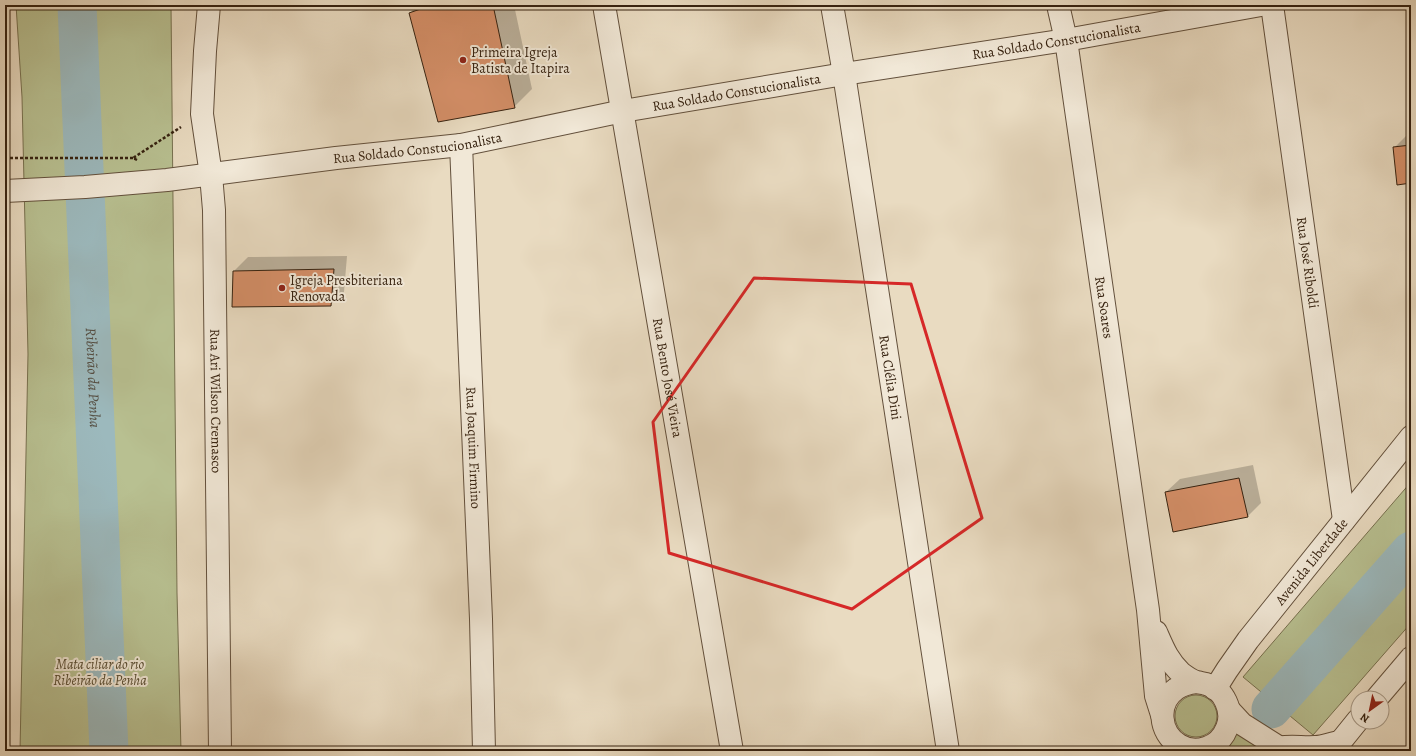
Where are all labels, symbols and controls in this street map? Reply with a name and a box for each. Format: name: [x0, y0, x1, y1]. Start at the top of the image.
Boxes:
street label: Rua Soldado Constucionalista: [971, 17, 1142, 64]
place label: Primeira Igreja Batista de Itapira: [471, 43, 570, 78]
marker: Primeira Igreja Batista de Itapira: [458, 55, 468, 65]
street label: Rua Soldado Constucionalista: [651, 69, 822, 115]
street label: Rua Soldado Constucionalista: [332, 127, 504, 168]
street label: Rua José Riboldi: [1292, 216, 1324, 309]
place label: Igreja Presbiteriana Renovada: [290, 271, 403, 306]
street label: Rua Soares: [1091, 275, 1118, 340]
marker: Igreja Presbiteriana Renovada: [277, 283, 287, 293]
street label: Rua Bento José Vieira: [648, 316, 688, 439]
water label: Ribeirão da Penha: [81, 327, 105, 428]
street label: Rua Ari Wilson Cremasco: [206, 329, 226, 473]
street label: Rua Clélia Dini: [875, 334, 907, 421]
street label: Rua Joaquim Firmino: [462, 386, 486, 509]
street label: Avenida Liberdade: [1270, 514, 1352, 609]
park label: Mata ciliar do rio Ribeirão da Penha: [53, 655, 147, 690]
north arrow: [1350, 690, 1390, 730]
text: N: [1357, 709, 1372, 726]

